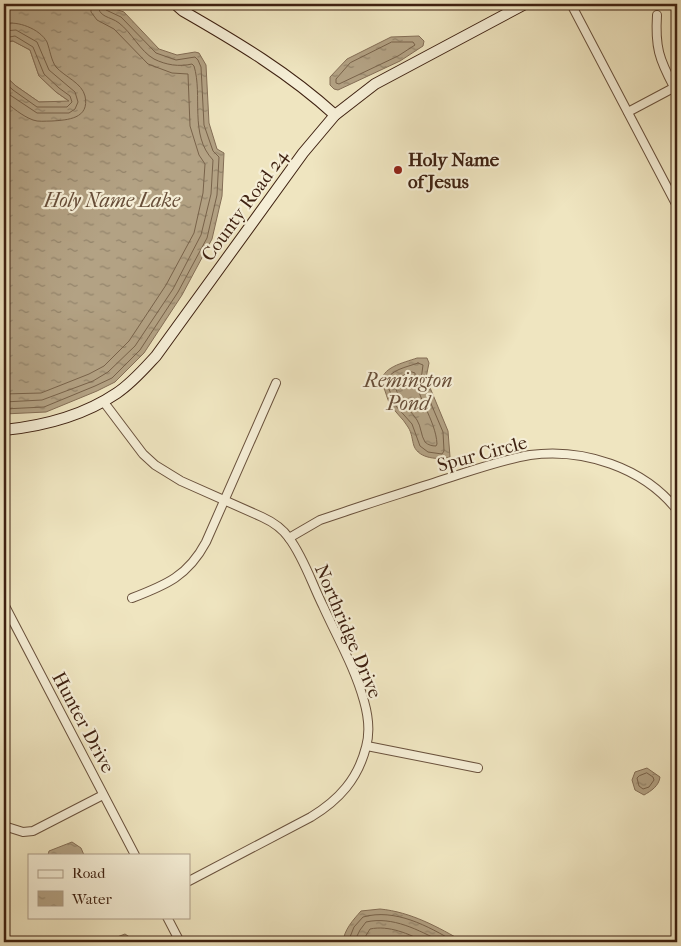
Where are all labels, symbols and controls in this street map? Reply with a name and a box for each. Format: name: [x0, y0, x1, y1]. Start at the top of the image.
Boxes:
street label: County Road 24: [197, 145, 293, 266]
place label: Holy Name of Jesus: [408, 149, 500, 193]
marker: Holy Name of Jesus: [392, 164, 404, 176]
water label: Holy Name Lake: [43, 189, 181, 212]
water label: Remington Pond: [362, 369, 452, 415]
street label: Spur Circle: [435, 431, 530, 477]
street label: Northridge Drive: [310, 561, 386, 702]
street label: Hunter Drive: [47, 668, 119, 777]
legend: [28, 854, 190, 918]
text: Road: [72, 864, 106, 882]
text: Water: [71, 890, 112, 908]

